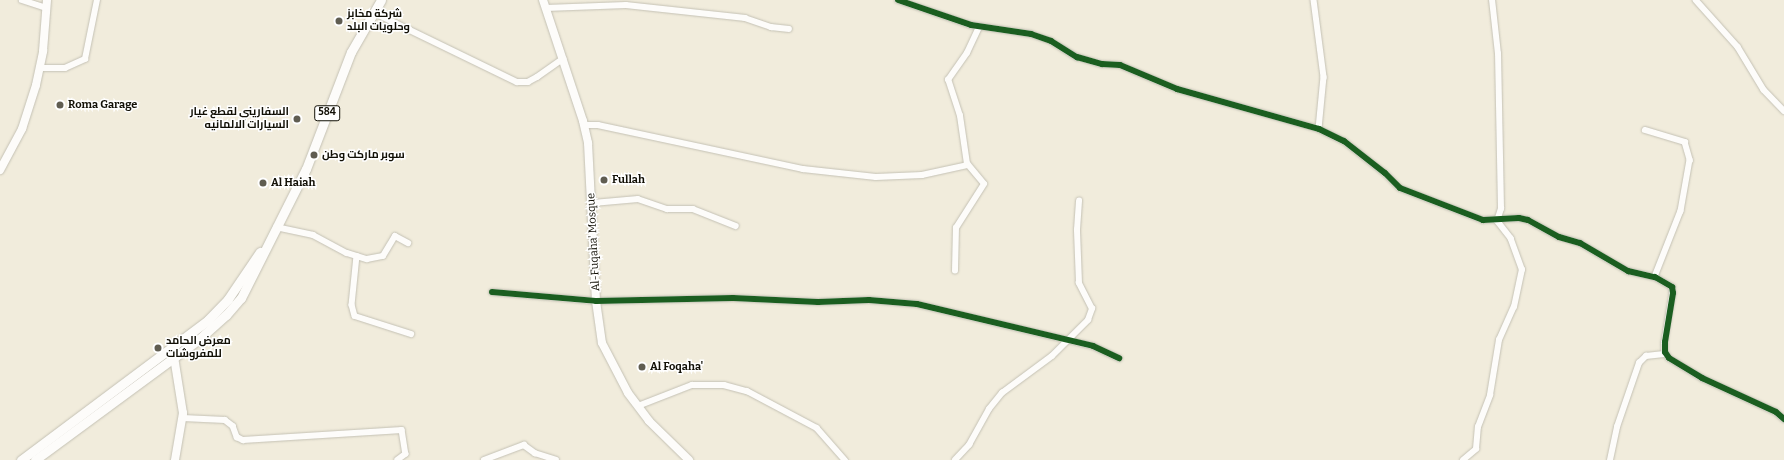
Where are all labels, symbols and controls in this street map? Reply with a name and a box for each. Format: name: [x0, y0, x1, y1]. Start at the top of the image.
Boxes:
place label: شركة مخابز وحلويات البلد: [347, 8, 410, 34]
marker: شركة مخابز وحلويات البلد: [334, 16, 344, 26]
place label: Roma Garage: [68, 98, 137, 112]
marker: Roma Garage: [55, 100, 65, 110]
road number: 584: [314, 105, 340, 121]
place label: السفاريني لقطع غيار السيارات الالمانيه: [190, 106, 289, 132]
marker: السفاريني لقطع غيار السيارات الالمانيه: [292, 114, 302, 124]
place label: سوبر ماركت وطن: [322, 148, 405, 162]
marker: سوبر ماركت وطن: [309, 150, 319, 160]
place label: Fullah: [612, 173, 645, 187]
marker: Fullah: [599, 175, 609, 185]
place label: Al Haiah: [271, 176, 315, 190]
marker: Al Haiah: [258, 178, 268, 188]
street label: Al-Fuqaha' Mosque: [585, 192, 603, 292]
place label: معرض الحامد للمفروشات: [166, 335, 231, 361]
marker: معرض الحامد للمفروشات: [153, 343, 163, 353]
place label: Al Foqaha': [650, 360, 703, 374]
marker: Al Foqaha': [637, 362, 647, 372]

